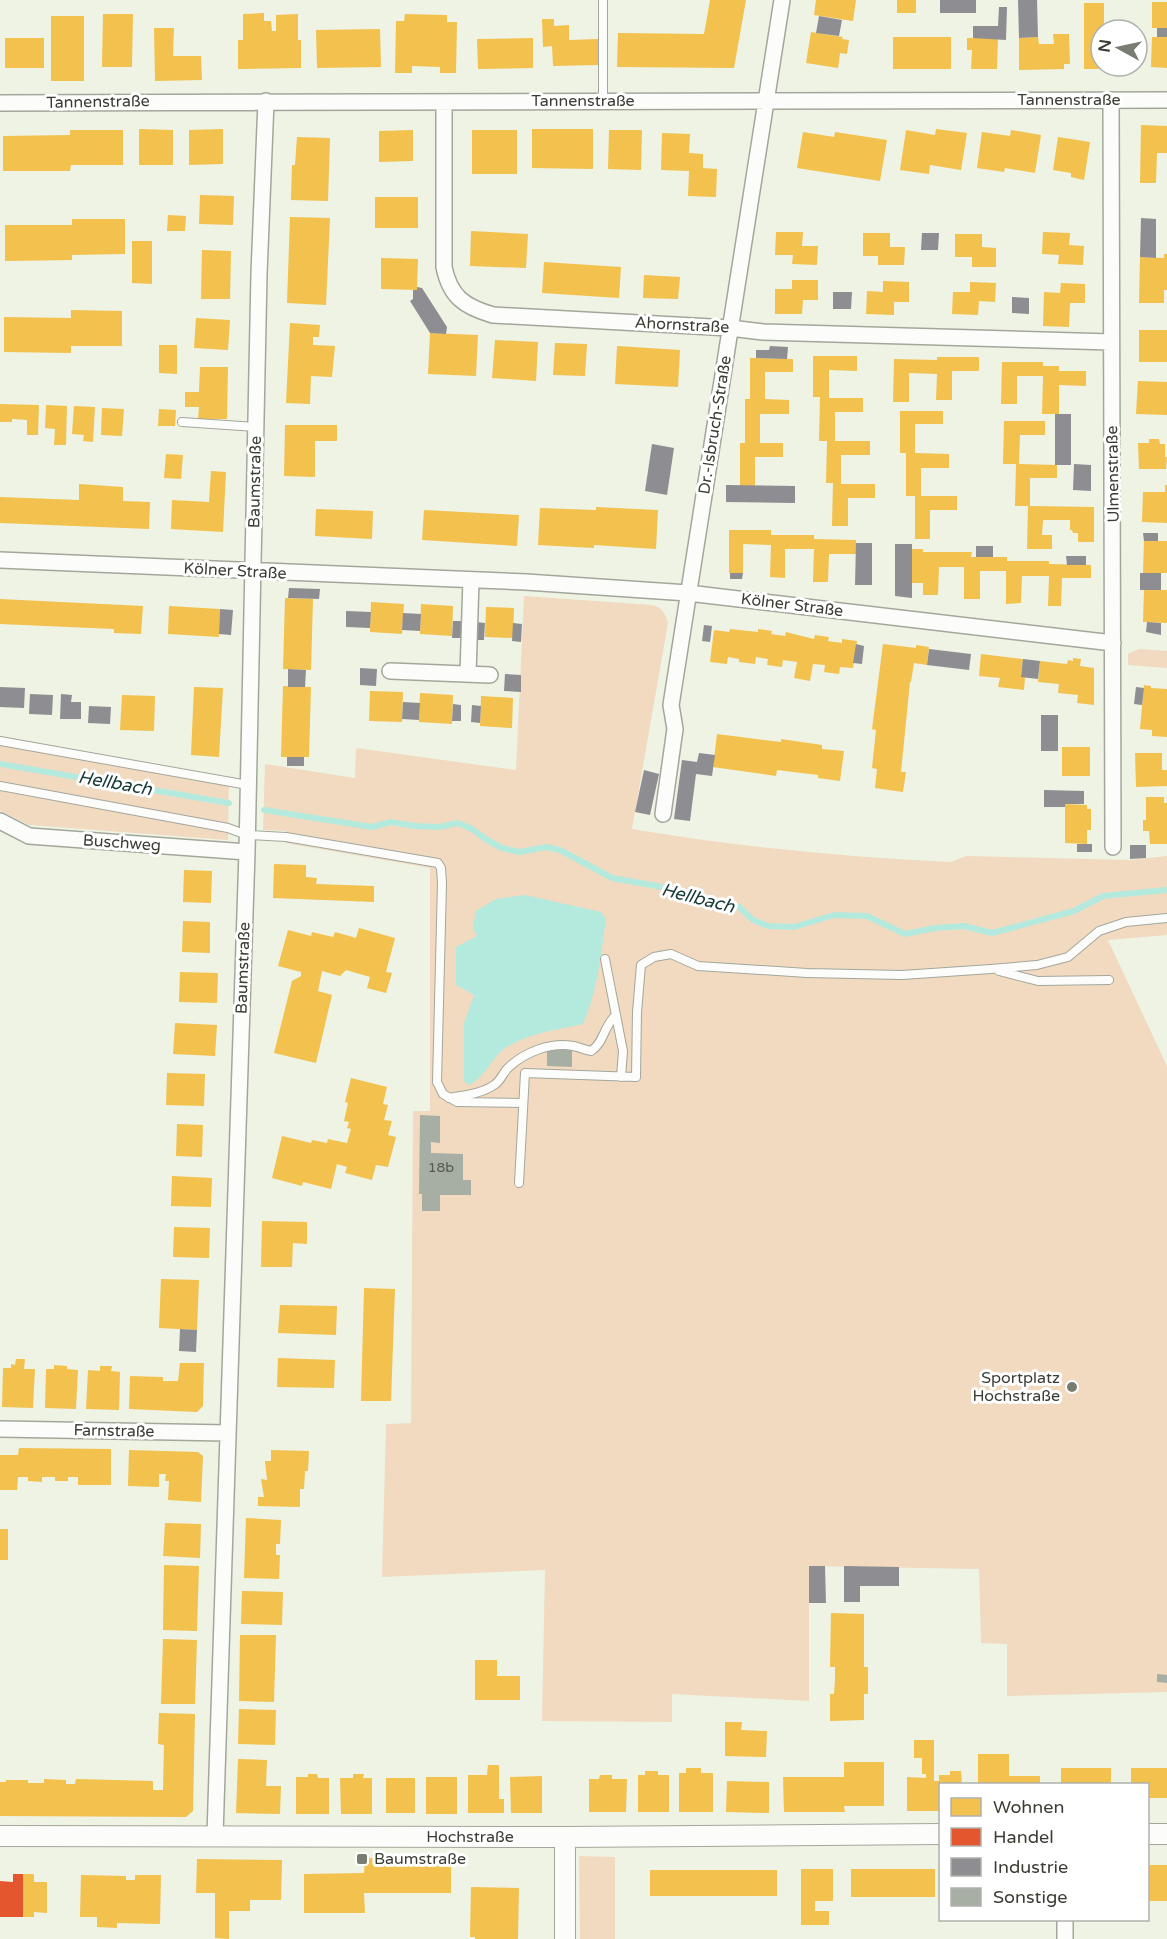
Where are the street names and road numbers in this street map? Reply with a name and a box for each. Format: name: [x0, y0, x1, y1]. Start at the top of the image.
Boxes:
street label: Tannenstraße: [1017, 90, 1121, 110]
street label: Tannenstraße: [46, 91, 150, 113]
street label: Tannenstraße: [531, 91, 635, 111]
street label: Ahornstraße: [634, 313, 730, 337]
street label: Dr.-Isbruch-Straße: [694, 354, 736, 496]
street label: Ulmenstraße: [1102, 425, 1124, 523]
street label: Baumstraße: [244, 436, 266, 528]
street label: Kölner Straße: [183, 558, 287, 584]
street label: Kölner Straße: [740, 589, 844, 621]
street label: Buschweg: [82, 830, 162, 856]
street label: Baumstraße: [231, 922, 255, 1014]
street label: Farnstraße: [73, 1420, 155, 1442]
street label: Hochstraße: [426, 1827, 514, 1847]

